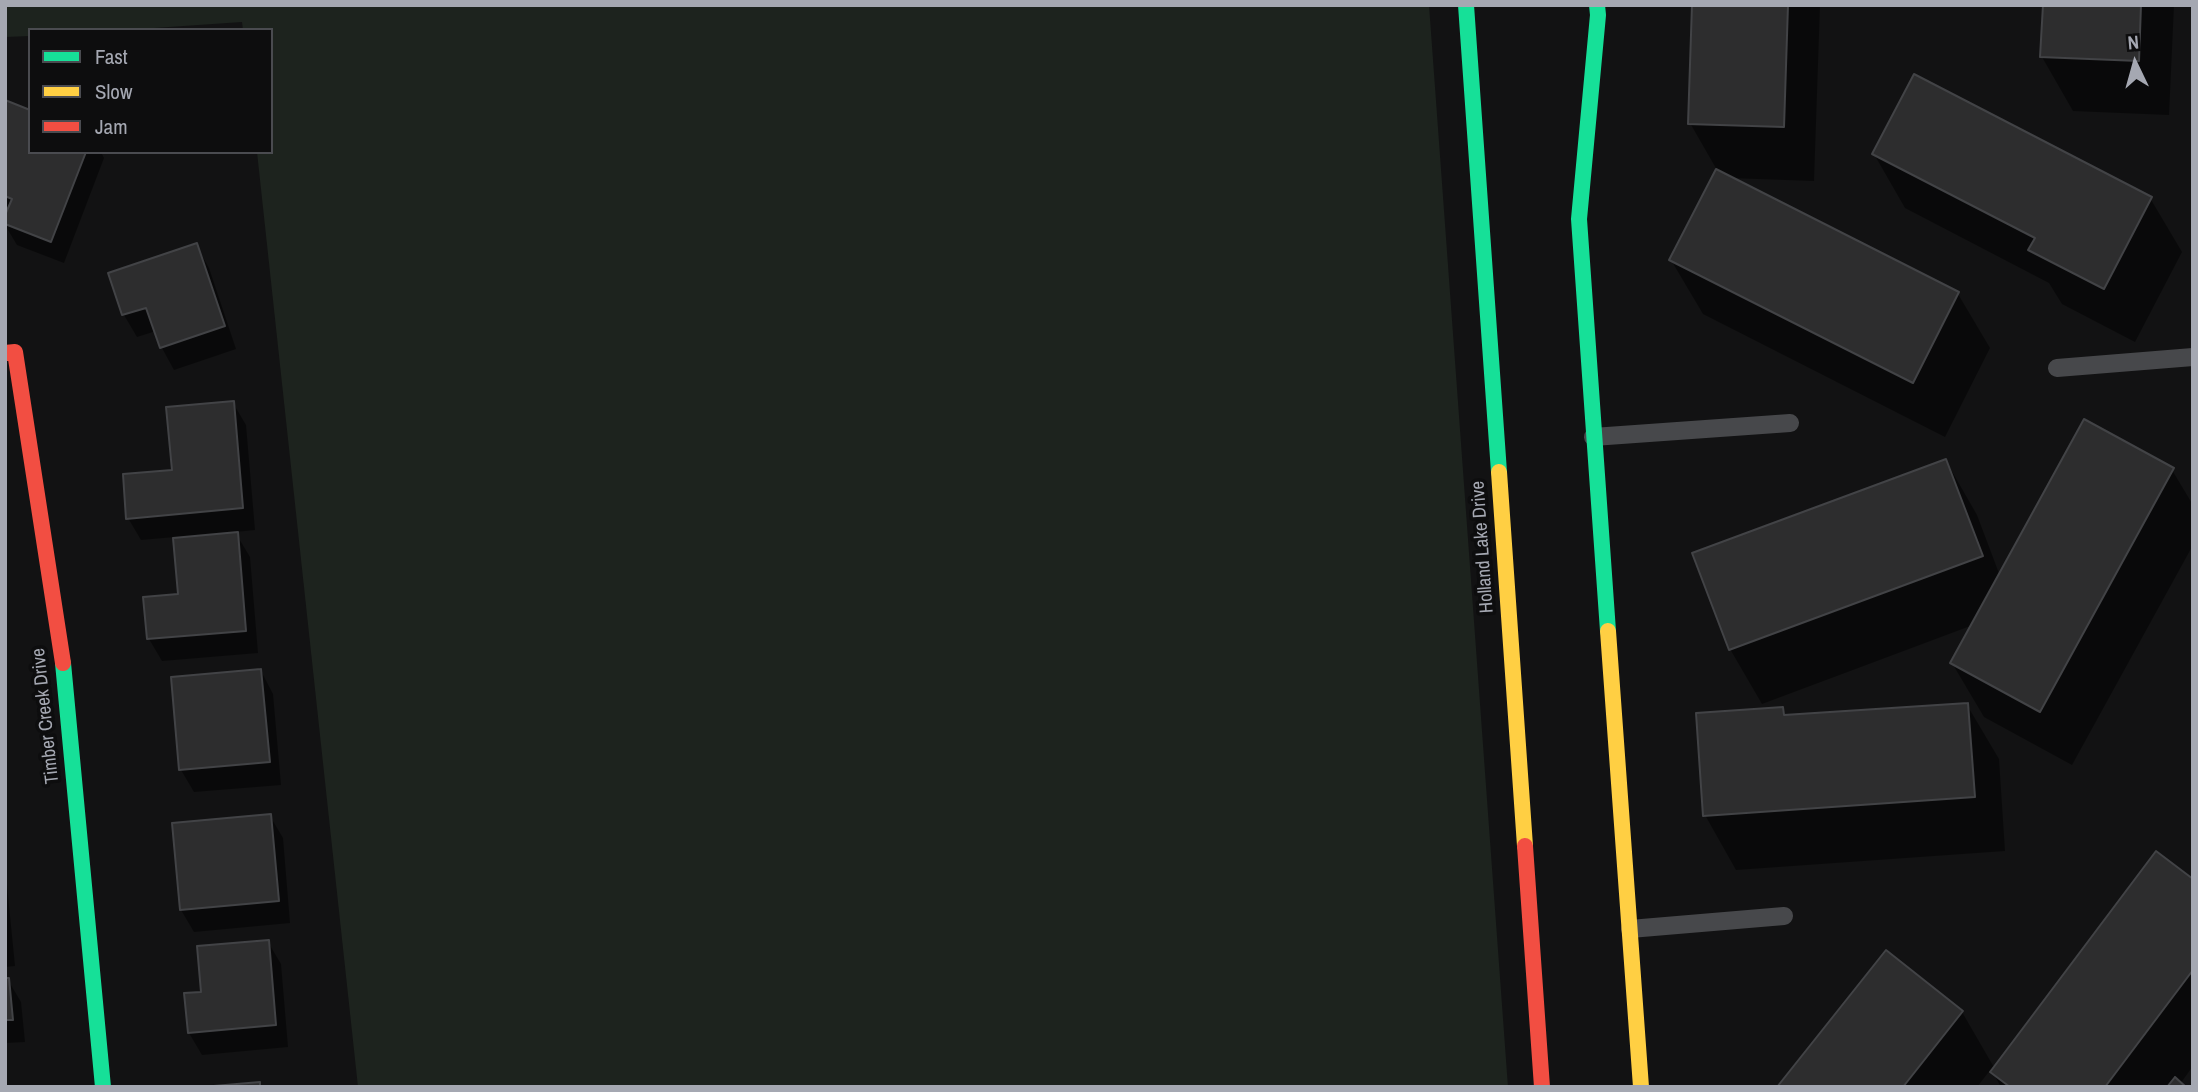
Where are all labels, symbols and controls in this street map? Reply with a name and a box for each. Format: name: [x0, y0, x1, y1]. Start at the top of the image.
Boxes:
legend: [28, 28, 273, 154]
north arrow: [2100, 28, 2170, 98]
text: N: [2126, 29, 2140, 56]
text: Fast: [95, 42, 128, 71]
text: Slow: [95, 77, 132, 106]
text: Jam: [95, 112, 128, 141]
street label: Holland Lake Drive: [1467, 480, 1499, 614]
street label: Timber Creek Drive: [28, 647, 64, 785]

